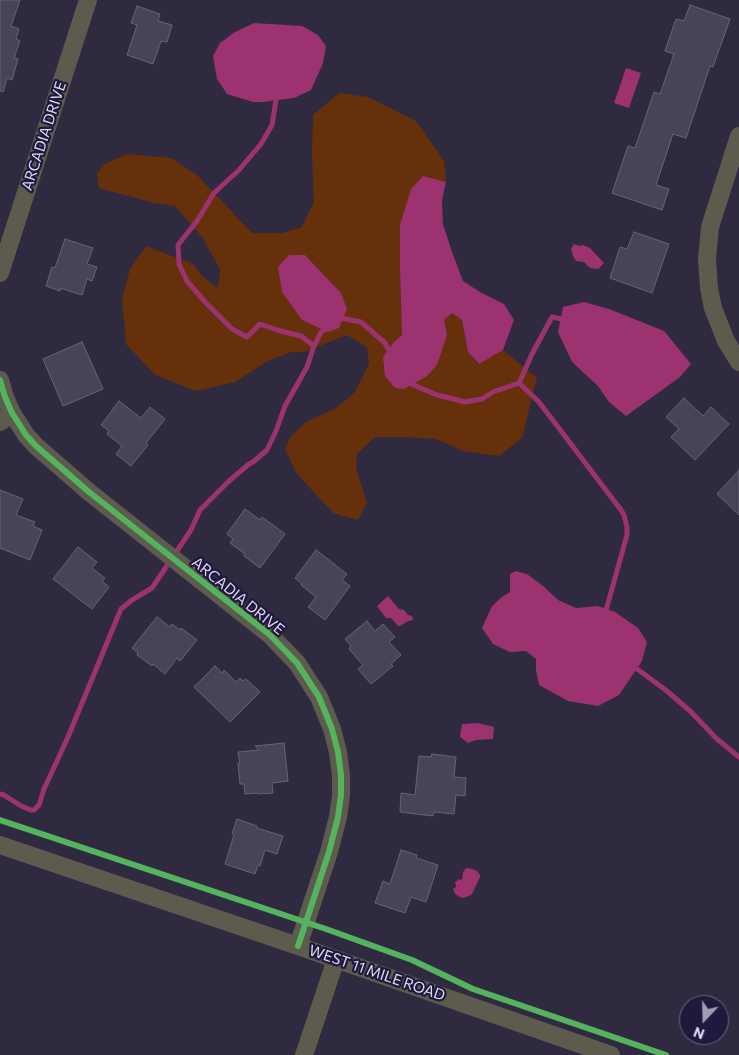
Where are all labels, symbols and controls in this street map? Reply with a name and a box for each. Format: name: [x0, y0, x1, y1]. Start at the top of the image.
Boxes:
street label: ARCADIA DRIVE: [18, 79, 70, 193]
street label: ARCADIA DRIVE: [188, 553, 288, 639]
street label: WEST 11 MILE ROAD: [306, 941, 448, 1005]
north arrow: [679, 995, 729, 1045]
text: N: [691, 1024, 707, 1043]

